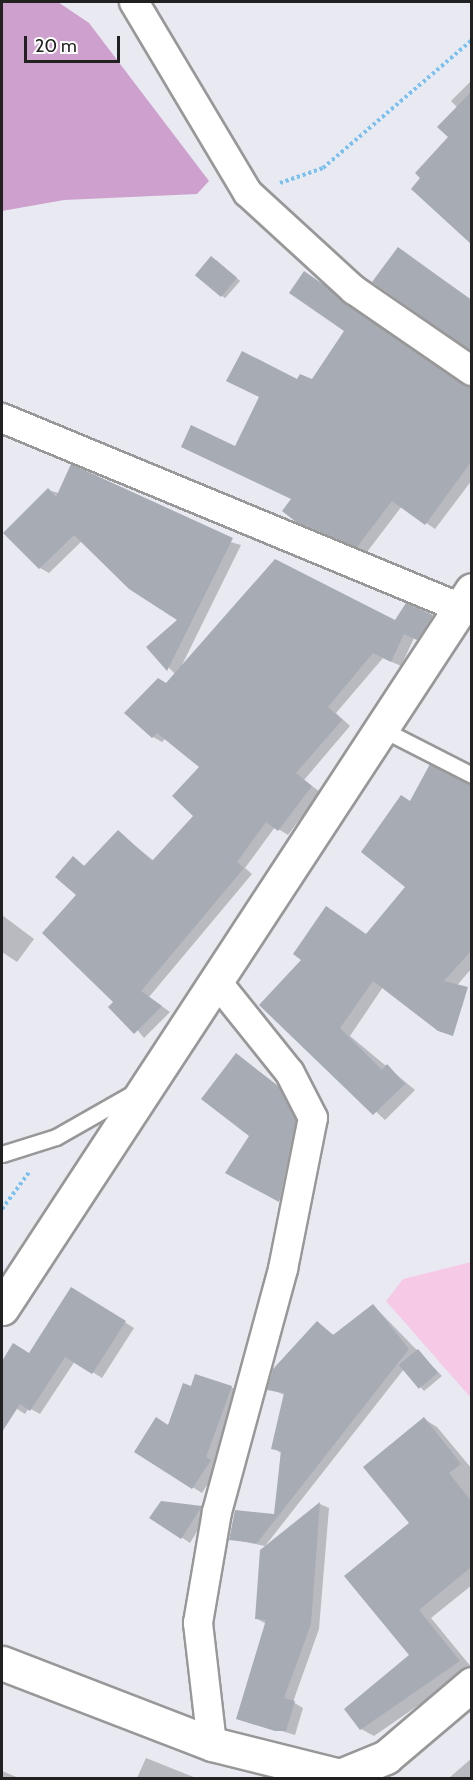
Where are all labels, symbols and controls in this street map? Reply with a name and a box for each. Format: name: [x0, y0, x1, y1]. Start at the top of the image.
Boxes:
scale bar: [27, 24, 123, 62]
text: 20 m: [35, 35, 77, 57]

